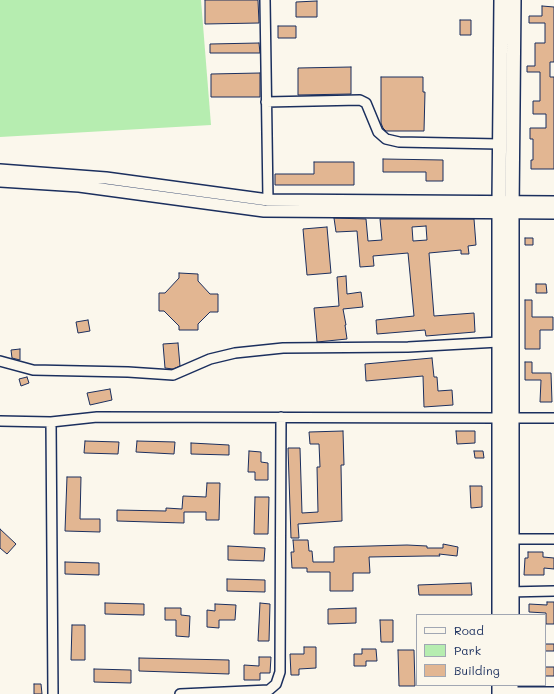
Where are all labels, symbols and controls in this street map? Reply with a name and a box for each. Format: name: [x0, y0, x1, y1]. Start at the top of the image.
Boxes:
legend: [416, 614, 546, 686]
text: Road: [454, 622, 484, 638]
text: Park: [454, 642, 481, 658]
text: Building: [454, 662, 500, 678]

